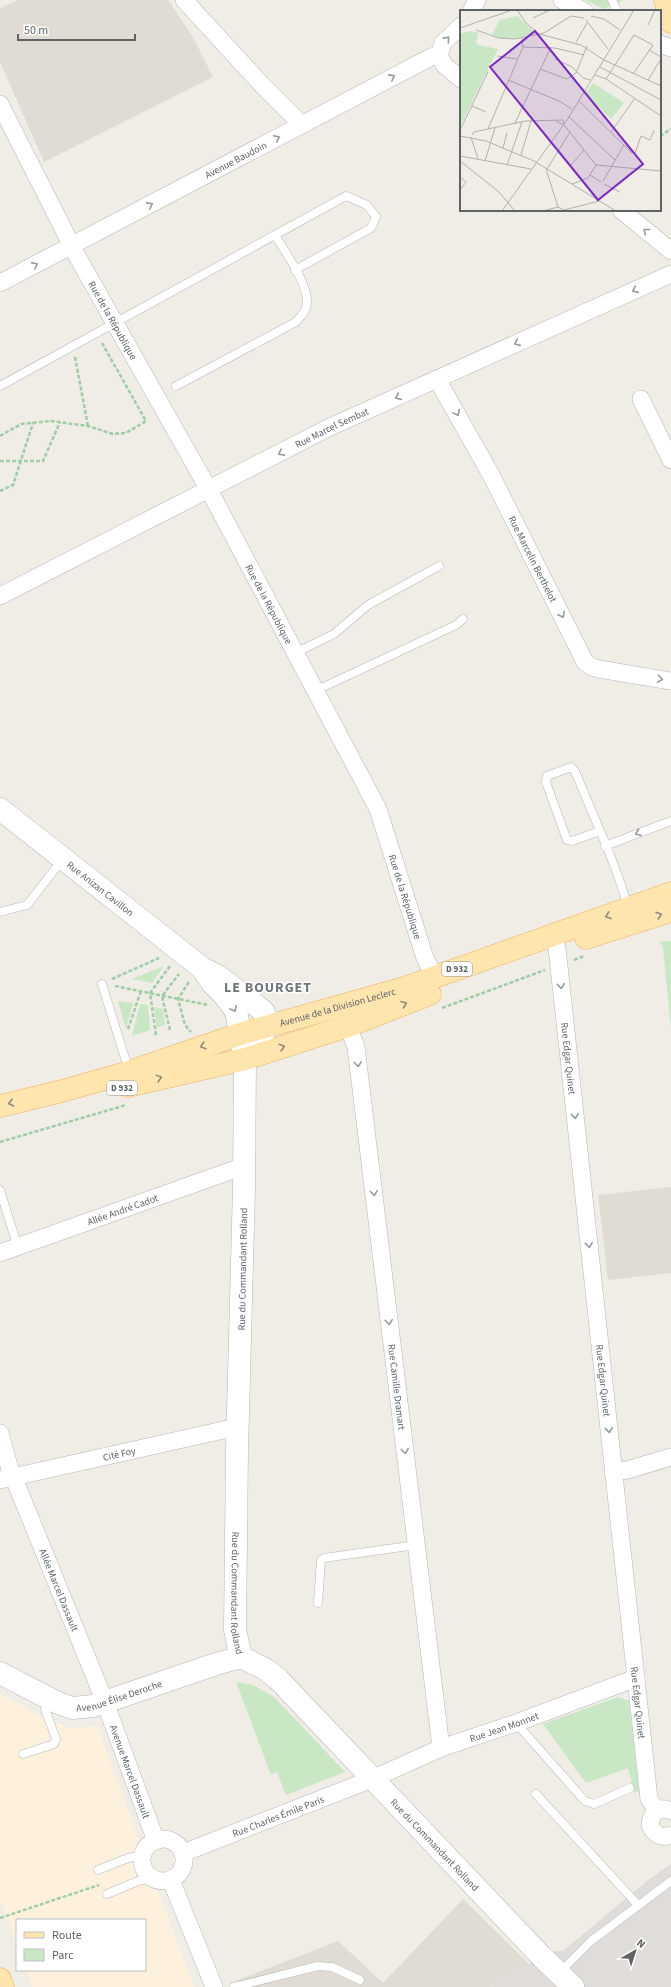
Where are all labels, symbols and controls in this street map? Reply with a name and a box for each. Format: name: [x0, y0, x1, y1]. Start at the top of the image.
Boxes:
inset map: [460, 10, 661, 211]
scale bar: [18, 16, 135, 42]
text: 50 m: [24, 22, 48, 39]
one-way arrow: [443, 36, 450, 44]
one-way arrow: [388, 74, 395, 82]
one-way arrow: [273, 135, 280, 142]
street label: Avenue Baudoin: [203, 138, 269, 182]
one-way arrow: [145, 202, 153, 209]
one-way arrow: [643, 228, 650, 235]
one-way arrow: [30, 263, 38, 270]
street label: Rue de la République: [84, 279, 140, 363]
one-way arrow: [632, 285, 640, 293]
one-way arrow: [514, 338, 521, 346]
one-way arrow: [395, 392, 402, 400]
street label: Rue Marcel Sembat: [293, 404, 371, 452]
one-way arrow: [452, 409, 459, 416]
one-way arrow: [278, 448, 285, 455]
street label: Rue Marcelin Berthelot: [505, 514, 560, 605]
street label: Rue de la République: [242, 562, 295, 647]
one-way arrow: [557, 611, 564, 619]
one-way arrow: [657, 675, 663, 683]
one-way arrow: [635, 829, 642, 837]
street label: Rue de la République: [385, 853, 425, 941]
street label: Rue Anizan Cavillon: [63, 858, 137, 920]
one-way arrow: [604, 911, 611, 919]
one-way arrow: [656, 912, 663, 920]
road number: D 932: [442, 962, 472, 976]
district label: LE BOURGET: [224, 978, 312, 998]
one-way arrow: [556, 983, 565, 989]
street label: Avenue de la Division Leclerc: [278, 985, 398, 1031]
one-way arrow: [401, 1000, 408, 1008]
one-way arrow: [229, 1005, 237, 1012]
street label: Rue Edgar Quinet: [557, 1022, 579, 1096]
one-way arrow: [200, 1042, 207, 1050]
one-way arrow: [278, 1044, 285, 1052]
one-way arrow: [353, 1060, 362, 1067]
one-way arrow: [155, 1074, 162, 1083]
road number: D 932: [107, 1081, 137, 1095]
one-way arrow: [8, 1099, 15, 1107]
one-way arrow: [570, 1113, 579, 1119]
one-way arrow: [369, 1190, 378, 1196]
street label: Allée André Cadot: [85, 1191, 161, 1229]
street label: Rue du Commandant Rolland: [235, 1207, 251, 1331]
one-way arrow: [584, 1242, 593, 1248]
one-way arrow: [384, 1319, 393, 1325]
street label: Rue Camille Dramart: [384, 1343, 408, 1431]
street label: Rue Edgar Quinet: [592, 1344, 614, 1418]
one-way arrow: [604, 1427, 613, 1433]
street label: Cité Foy: [102, 1444, 137, 1465]
one-way arrow: [400, 1448, 409, 1454]
street label: Rue du Commandant Rolland: [227, 1531, 246, 1656]
street label: Allée Marcel Dassault: [35, 1547, 82, 1634]
street label: Rue Edgar Quinet: [627, 1666, 649, 1740]
street label: Avenue Élise Deroche: [76, 1677, 164, 1716]
street label: Rue Jean Monnet: [468, 1709, 541, 1746]
street label: Avenue Marcel Dassault: [106, 1723, 153, 1821]
street label: Rue Charles Émile Paris: [230, 1792, 326, 1841]
street label: Rue du Commandant Rolland: [387, 1796, 482, 1895]
legend: [16, 1919, 146, 1971]
text: Route: [52, 1927, 82, 1944]
north arrow: [615, 1931, 655, 1971]
text: N: [633, 1935, 649, 1952]
text: Parc: [52, 1947, 74, 1964]

